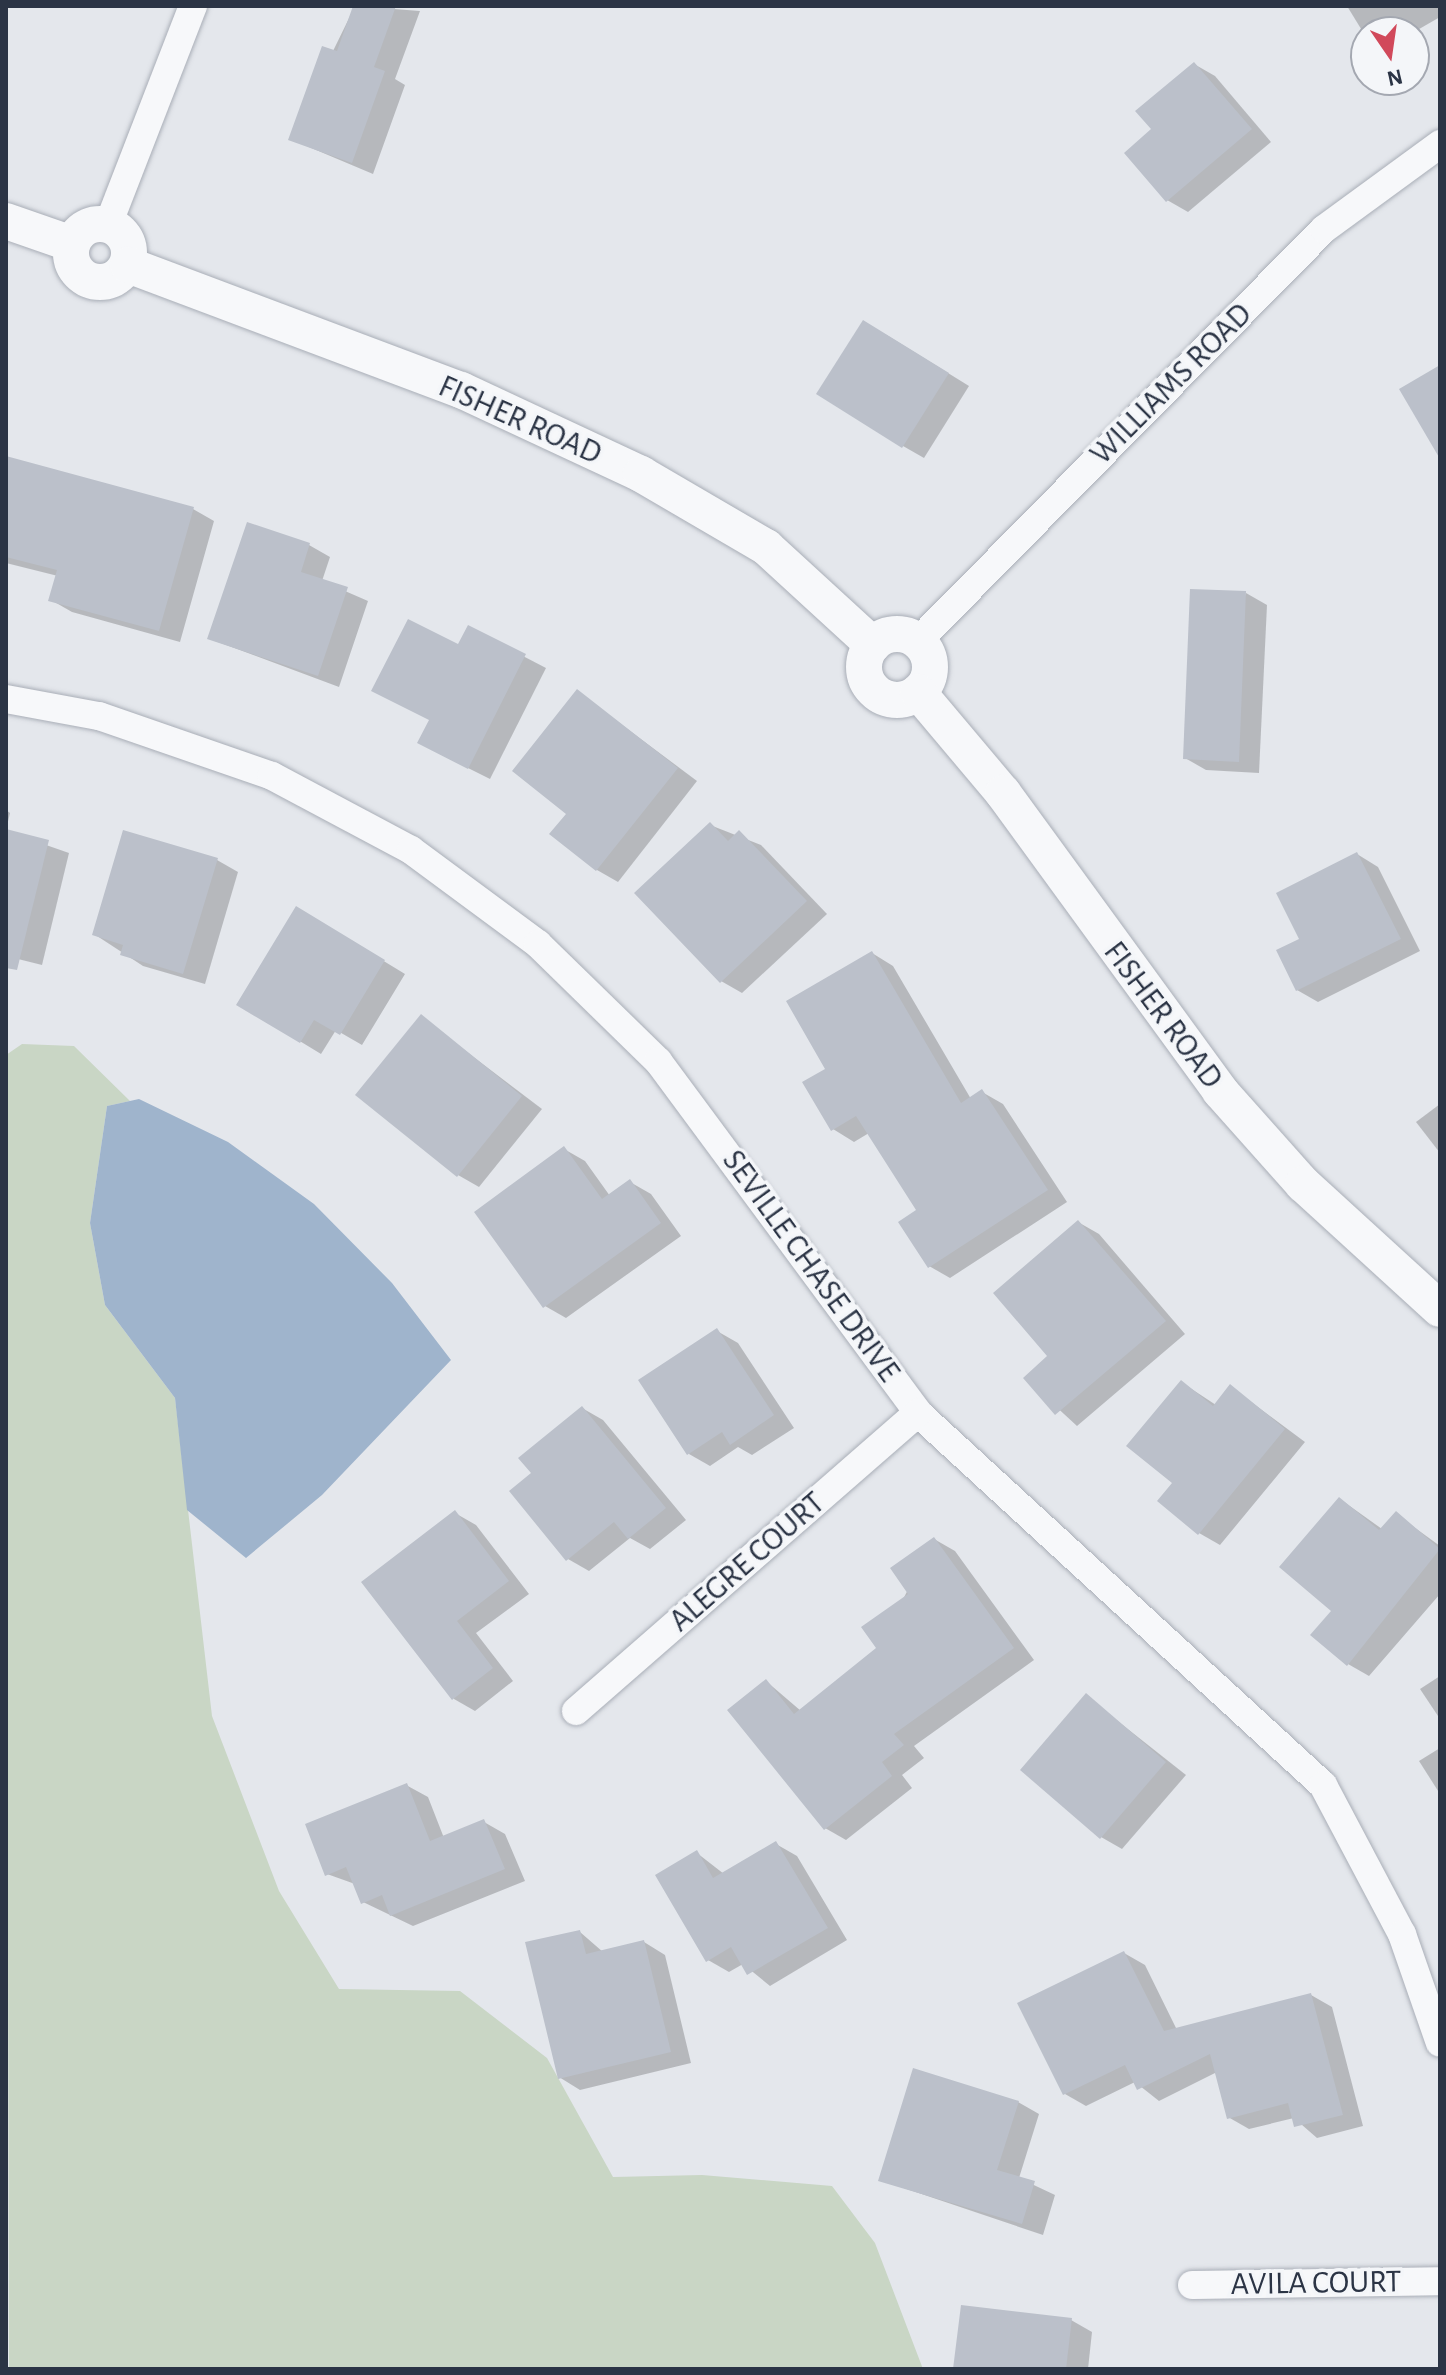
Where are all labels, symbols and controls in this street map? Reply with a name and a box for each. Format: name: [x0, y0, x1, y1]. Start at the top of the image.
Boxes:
north arrow: [1350, 16, 1430, 96]
text: N: [1385, 65, 1405, 90]
street label: WILLIAMS ROAD: [1082, 295, 1260, 473]
street label: FISHER ROAD: [433, 367, 607, 473]
street label: FISHER ROAD: [1095, 934, 1231, 1096]
street label: SEVILLE CHASE DRIVE: [714, 1143, 908, 1389]
street label: ALEGRE COURT: [661, 1484, 833, 1640]
street label: AVILA COURT: [1230, 2262, 1402, 2304]

